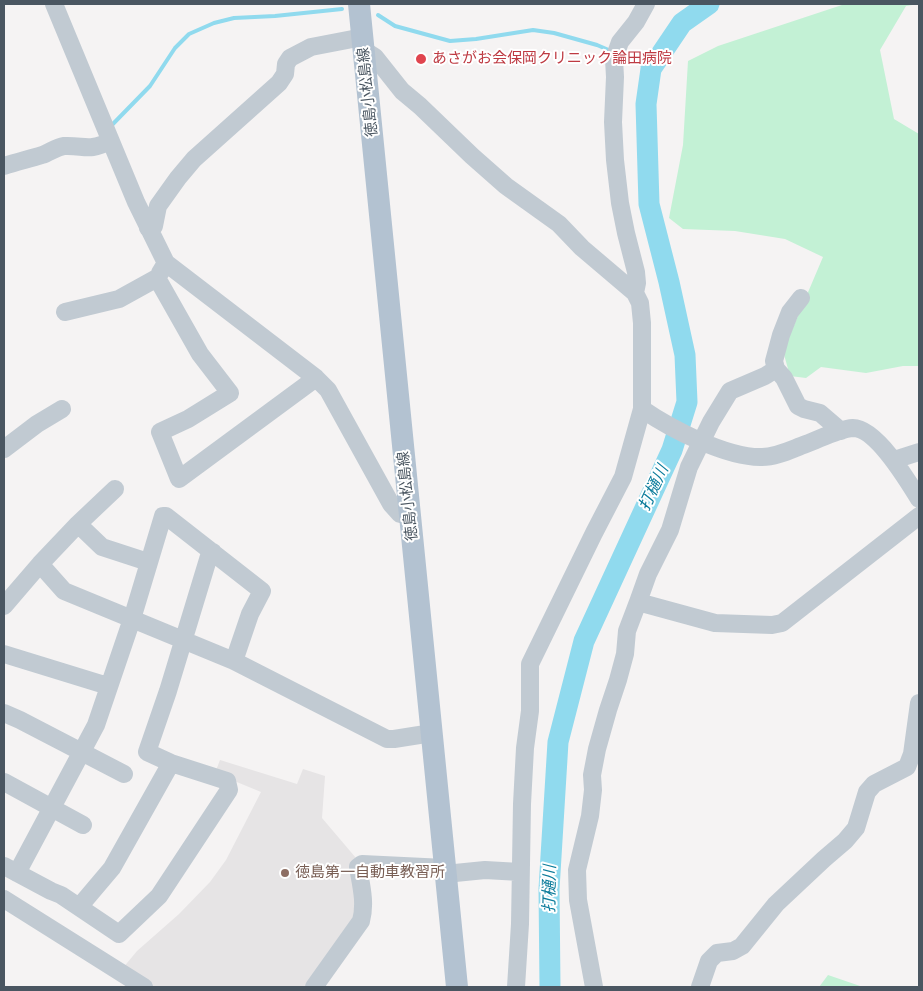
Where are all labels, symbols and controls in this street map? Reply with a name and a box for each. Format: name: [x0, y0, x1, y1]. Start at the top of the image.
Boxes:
street label: 徳島小松島線: [354, 46, 382, 138]
place label: あさがお会保岡クリニック論田病院: [432, 50, 672, 68]
marker: あさがお会保岡クリニック論田病院: [414, 52, 428, 66]
street label: 徳島小松島線: [394, 450, 422, 542]
water label: 打樋川: [635, 462, 673, 514]
place label: 徳島第一自動車教習所: [295, 864, 445, 882]
water label: 打樋川: [540, 865, 560, 913]
marker: 徳島第一自動車教習所: [279, 867, 291, 879]

